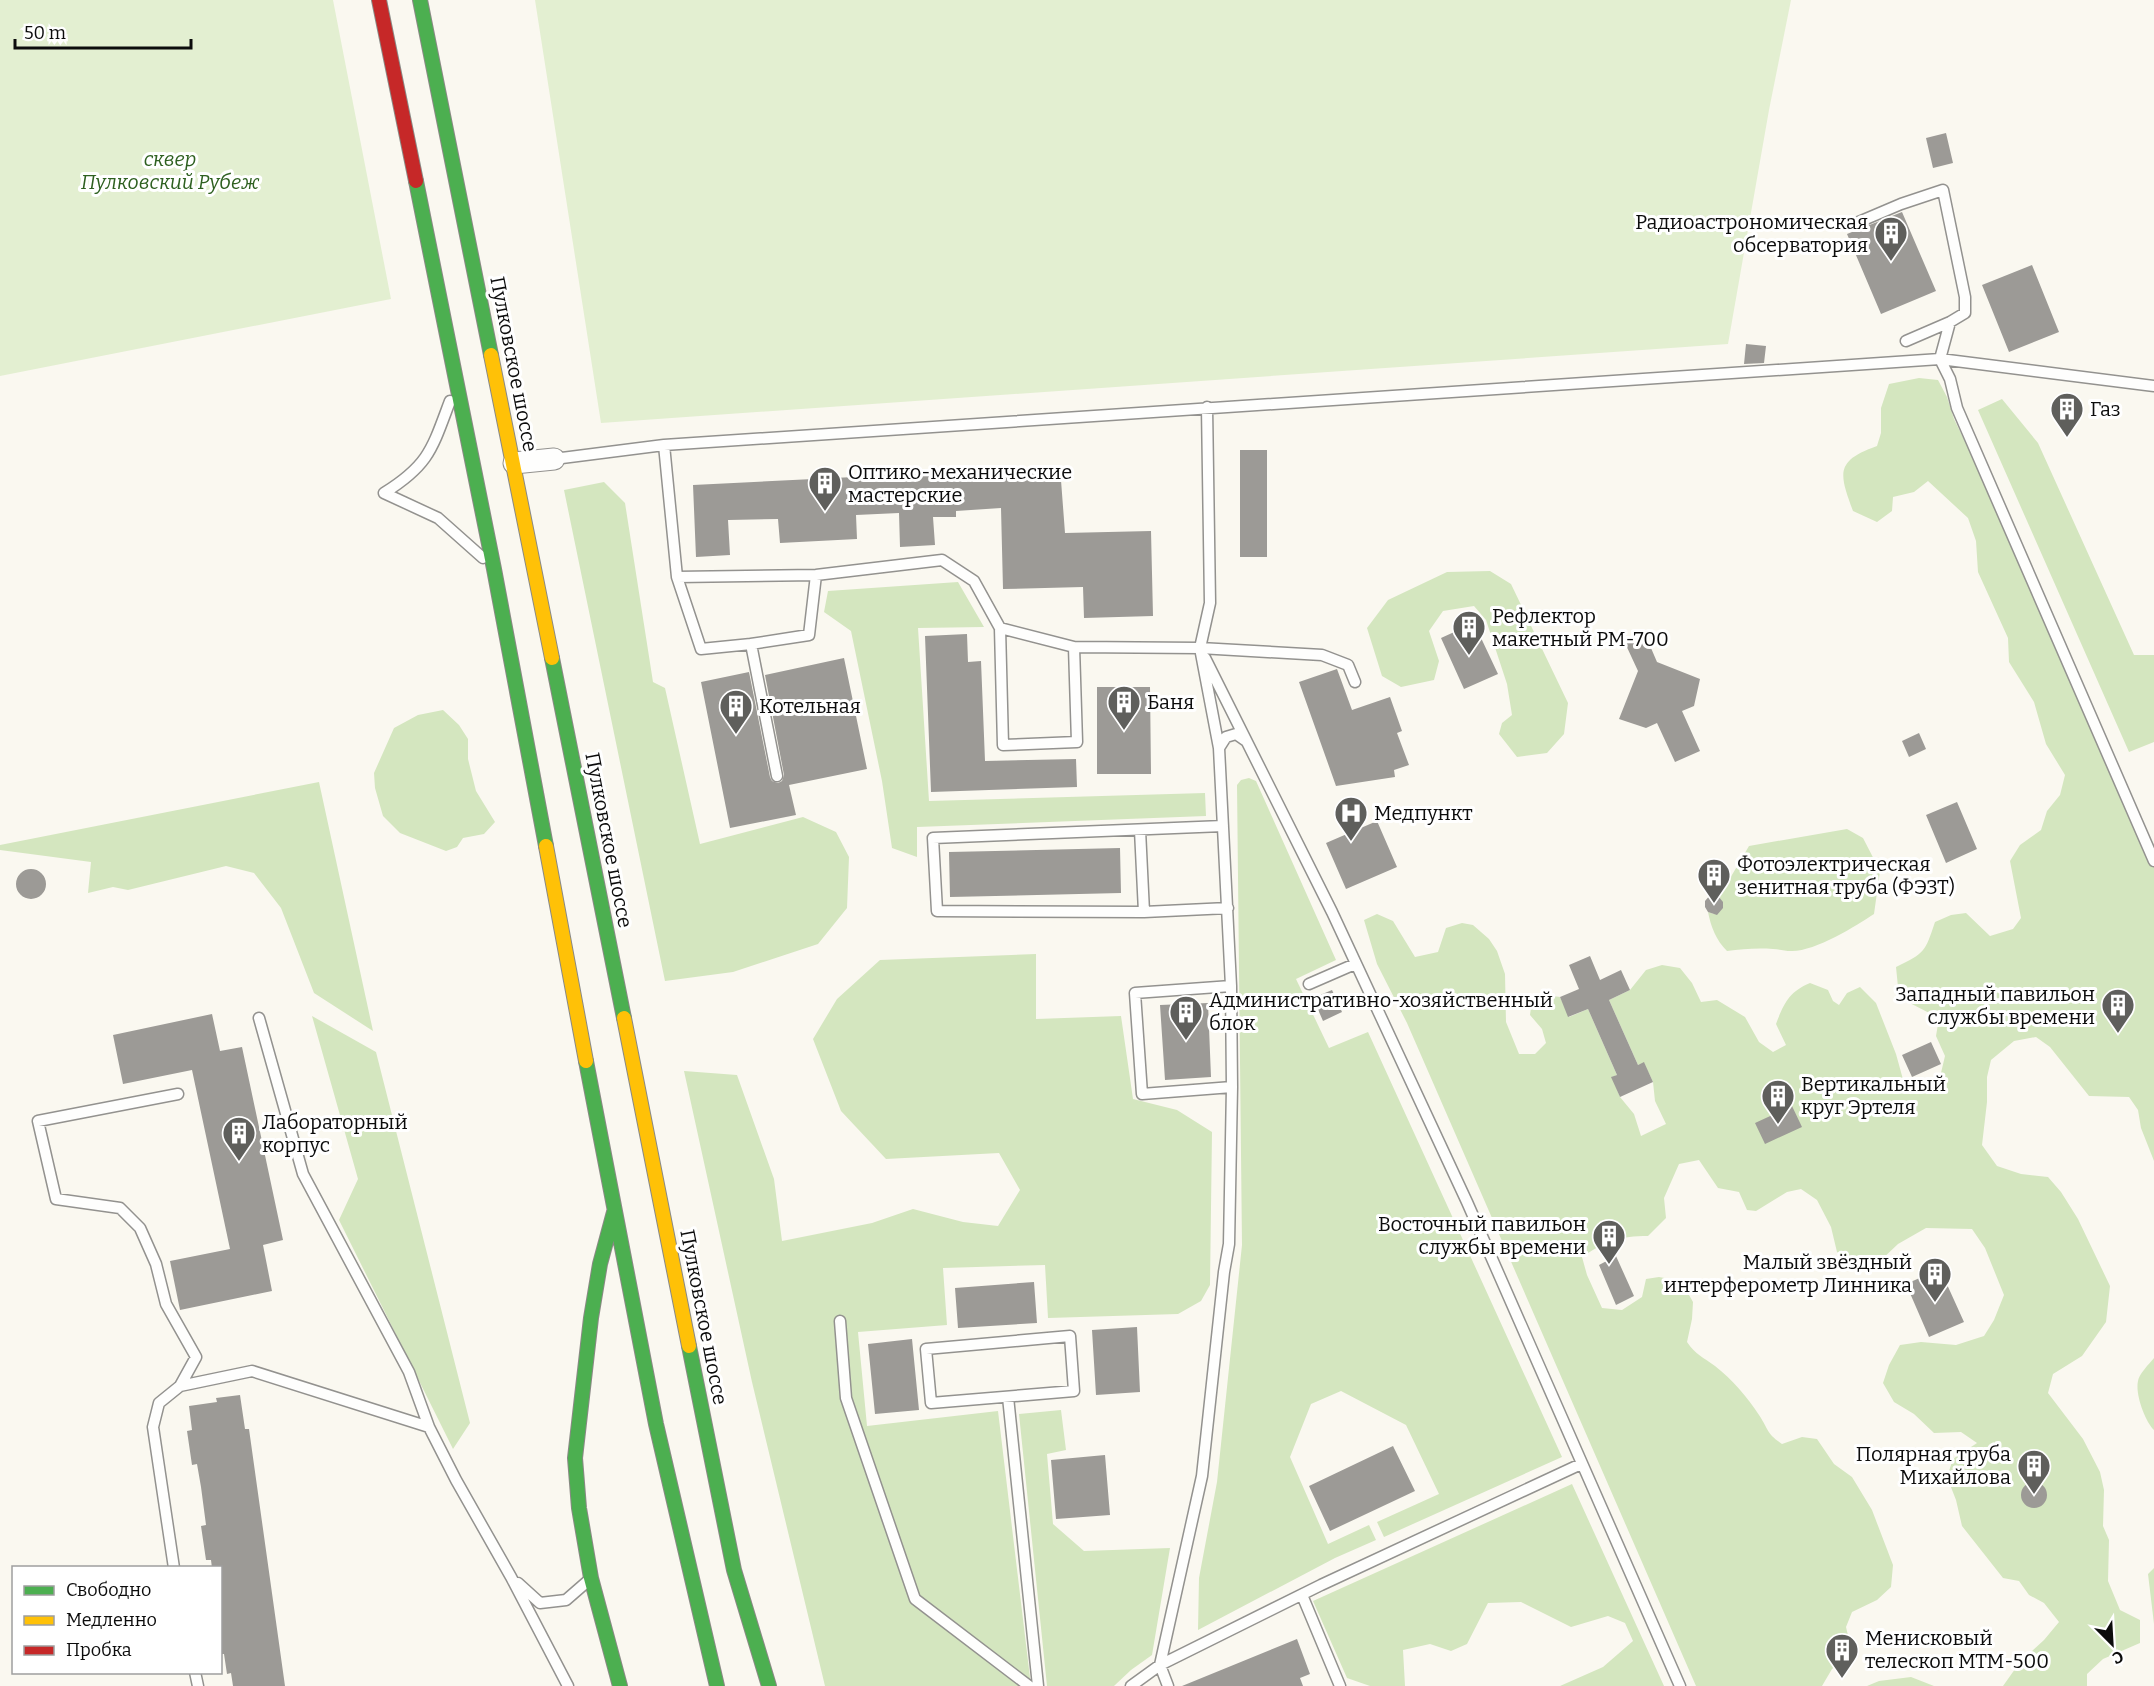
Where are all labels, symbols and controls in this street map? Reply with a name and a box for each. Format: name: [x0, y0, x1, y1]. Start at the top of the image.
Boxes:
scale bar: [15, 12, 190, 50]
text: 50 m: [24, 22, 66, 44]
park label: сквер Пулковский Рубеж: [81, 147, 260, 194]
place label: Радиоастрономическая обсерватория: [1635, 210, 1868, 257]
building icon: Радиоастрономическая обсерватория: [1873, 215, 1909, 262]
street label: Пулковское шоссе: [485, 274, 543, 454]
building icon: Газ: [2049, 391, 2085, 438]
place label: Газ: [2090, 397, 2120, 421]
place label: Оптико-механические мастерские: [848, 460, 1072, 507]
building icon: Оптико-механические мастерские: [807, 465, 843, 512]
place label: Рефлектор макетный РМ-700: [1492, 604, 1669, 651]
building icon: Рефлектор макетный РМ-700: [1451, 609, 1487, 656]
building icon: Баня: [1106, 684, 1142, 731]
building icon: Котельная: [718, 688, 754, 735]
place label: Баня: [1147, 690, 1194, 714]
place label: Котельная: [759, 694, 861, 718]
street label: Пулковское шоссе: [580, 750, 638, 930]
hospital icon: Медпункт: [1333, 795, 1369, 842]
place label: Медпункт: [1374, 801, 1473, 825]
place label: Фотоэлектрическая зенитная труба (ФЭЗТ): [1737, 852, 1955, 899]
building icon: Фотоэлектрическая зенитная труба (ФЭЗТ): [1696, 857, 1732, 904]
place label: Западный павильон службы времени: [1895, 982, 2095, 1029]
building icon: Западный павильон службы времени: [2100, 987, 2136, 1034]
place label: Административно-хозяйственный блок: [1209, 988, 1553, 1035]
building icon: Административно-хозяйственный блок: [1168, 994, 1204, 1041]
place label: Вертикальный круг Эртеля: [1801, 1072, 1946, 1119]
building icon: Вертикальный круг Эртеля: [1760, 1078, 1796, 1125]
place label: Лабораторный корпус: [262, 1110, 408, 1157]
building icon: Лабораторный корпус: [221, 1115, 257, 1162]
place label: Восточный павильон службы времени: [1378, 1212, 1586, 1259]
building icon: Восточный павильон службы времени: [1591, 1218, 1627, 1265]
street label: Пулковское шоссе: [675, 1227, 733, 1407]
place label: Малый звёздный интерферометр Линника: [1664, 1250, 1912, 1297]
building icon: Малый звёздный интерферометр Линника: [1917, 1256, 1953, 1303]
place label: Полярная труба Михайлова: [1856, 1442, 2011, 1489]
building icon: Полярная труба Михайлова: [2016, 1448, 2052, 1495]
legend: [12, 1566, 222, 1674]
text: Свободно: [66, 1579, 151, 1601]
text: Медленно: [66, 1609, 157, 1631]
north arrow: [2082, 1614, 2142, 1674]
place label: Менисковый телескоп МТМ-500: [1865, 1626, 2049, 1673]
building icon: Менисковый телескоп МТМ-500: [1824, 1632, 1860, 1679]
text: Пробка: [66, 1639, 132, 1661]
text: С: [2109, 1647, 2126, 1668]

